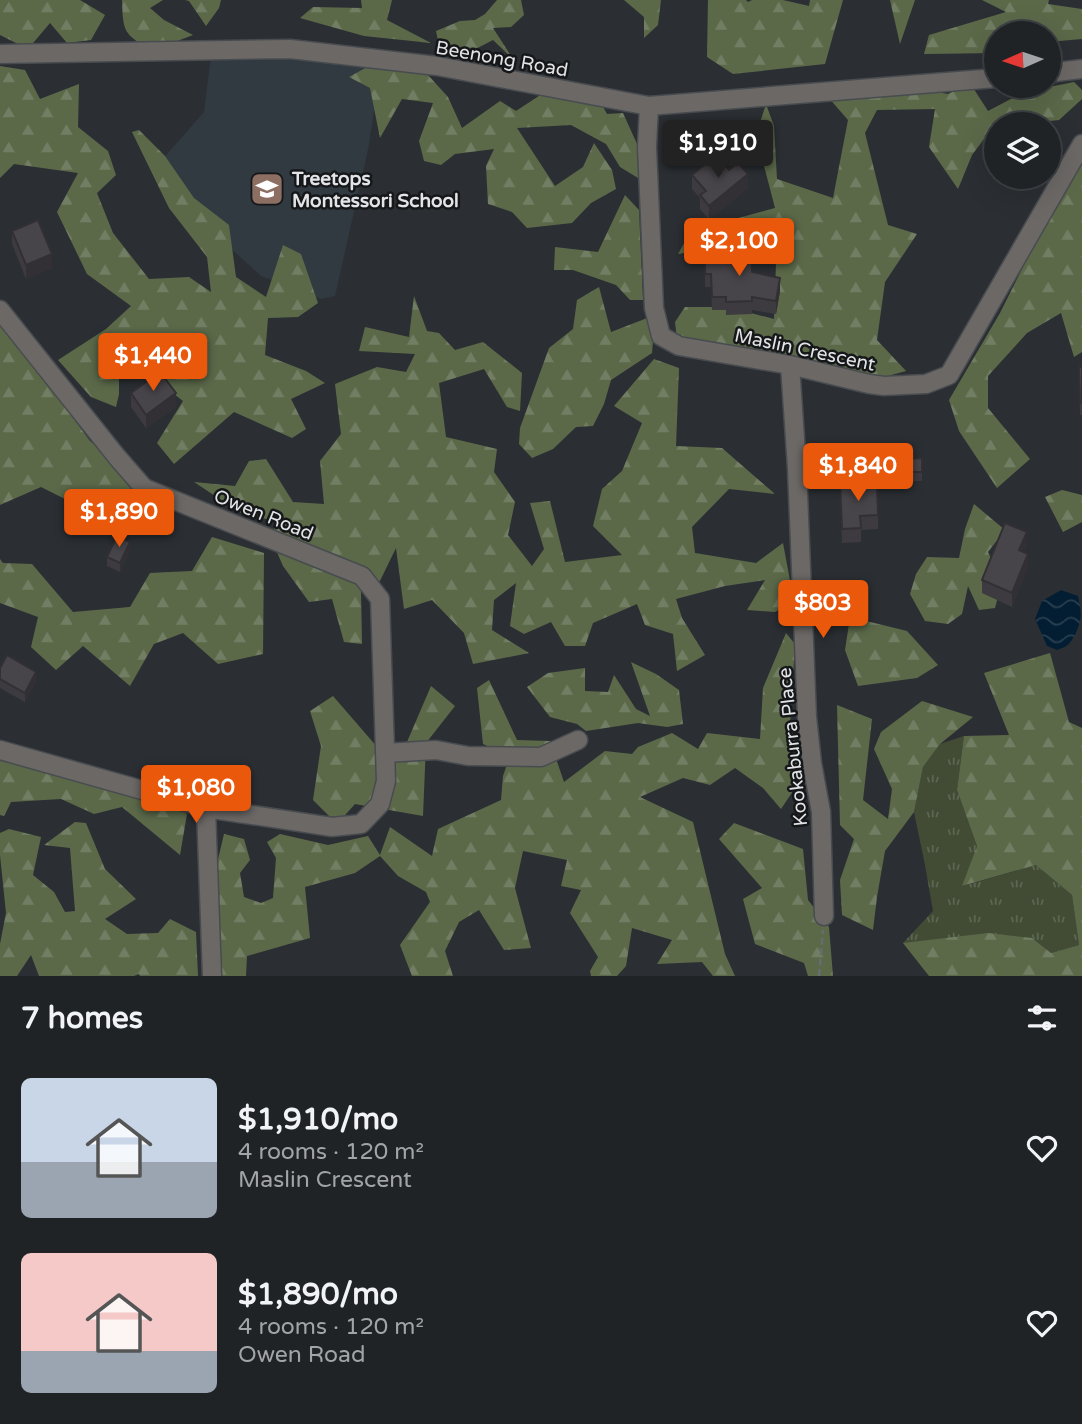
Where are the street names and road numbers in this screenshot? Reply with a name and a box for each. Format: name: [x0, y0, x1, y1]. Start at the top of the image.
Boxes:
street label: Beenong Road: [434, 37, 570, 81]
street label: Maslin Crescent: [732, 324, 877, 376]
street label: Owen Road: [211, 485, 317, 545]
street label: Kookaburra Place: [774, 667, 812, 827]

